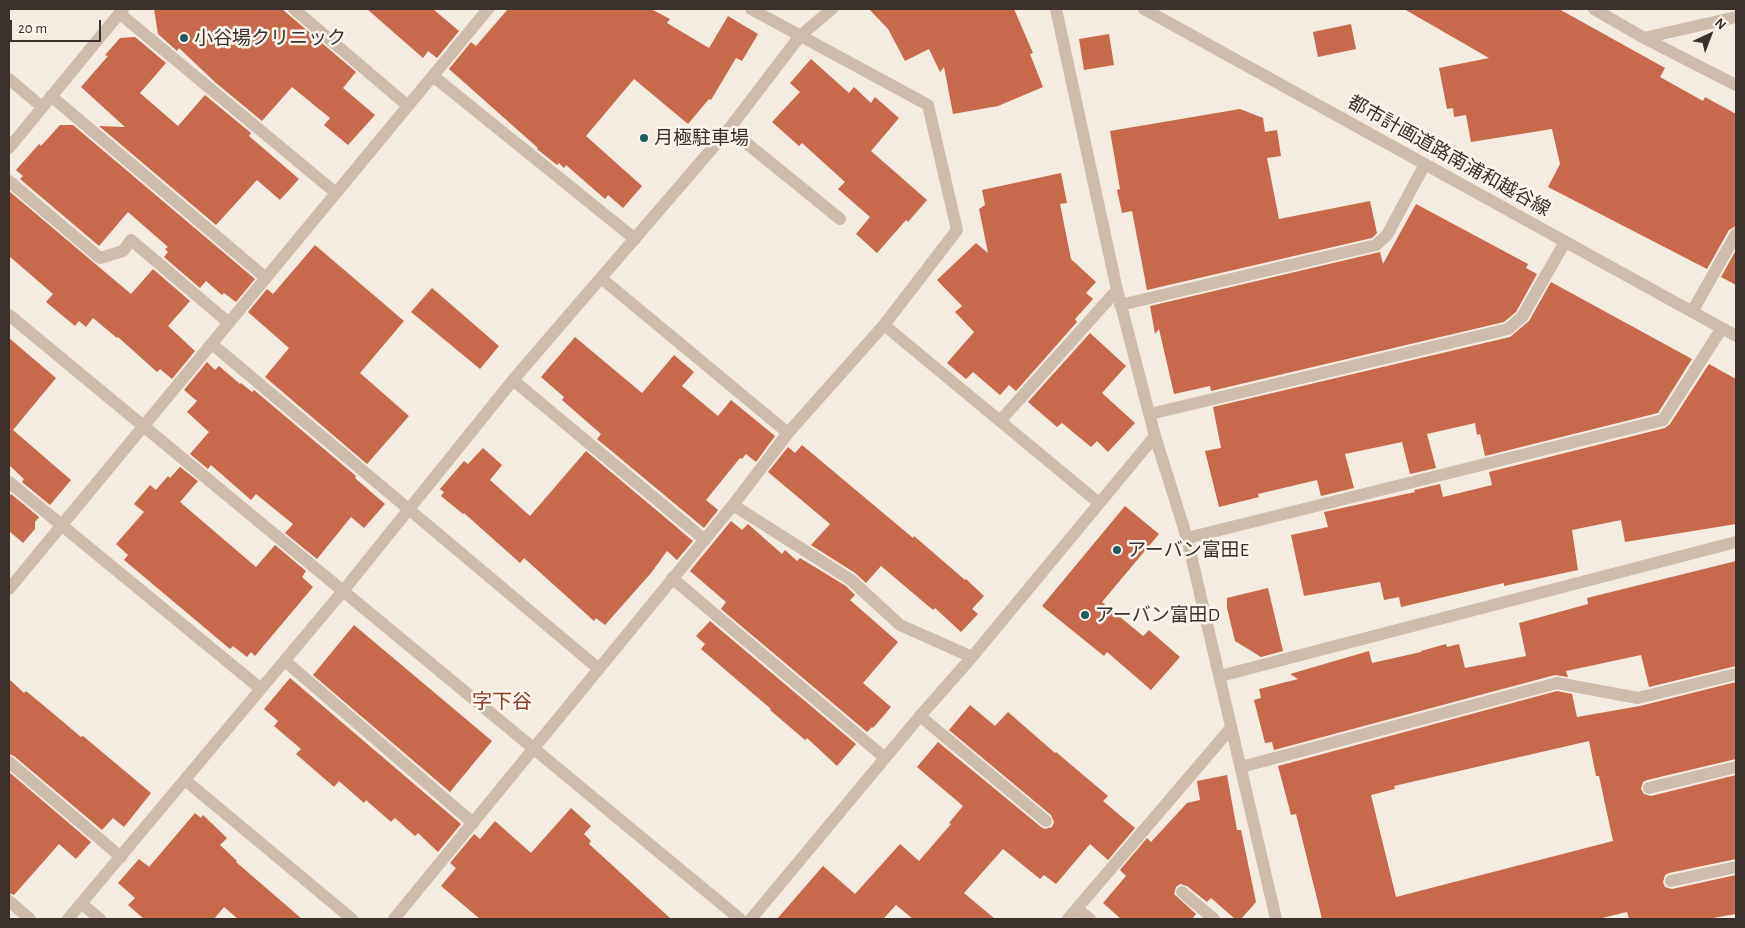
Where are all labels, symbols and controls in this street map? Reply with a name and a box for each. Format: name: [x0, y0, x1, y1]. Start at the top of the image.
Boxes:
scale bar: [12, 10, 104, 42]
north arrow: [1685, 10, 1735, 60]
text: N: [1712, 16, 1729, 32]
text: 20 m: [18, 21, 47, 36]
place label: 小谷場クリニック: [194, 27, 346, 49]
marker: 小谷場クリニック: [178, 32, 190, 44]
street label: 都市計画道路南浦和越谷線: [1344, 91, 1554, 221]
place label: 月極駐車場: [654, 127, 749, 149]
marker: 月極駐車場: [638, 132, 650, 144]
place label: アーバン富田E: [1127, 539, 1249, 561]
marker: アーバン富田E: [1111, 544, 1123, 556]
place label: アーバン富田D: [1095, 604, 1220, 626]
marker: アーバン富田D: [1079, 609, 1091, 621]
district label: 字下谷: [472, 690, 532, 714]

